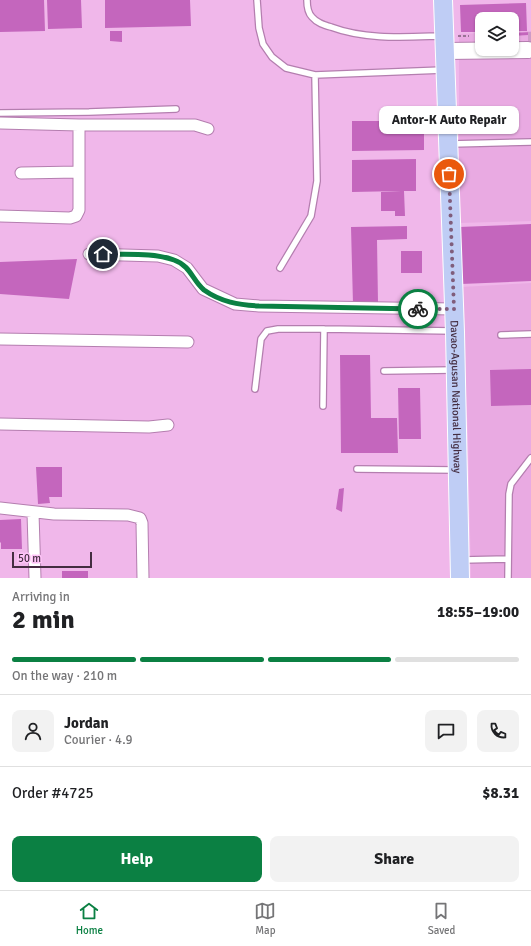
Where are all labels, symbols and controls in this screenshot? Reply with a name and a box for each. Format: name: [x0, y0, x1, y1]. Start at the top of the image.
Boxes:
map controls: [475, 12, 519, 56]
button: layers: [475, 12, 519, 56]
callout: Antor-K Auto Repair: [379, 106, 519, 134]
text: Antor-K Auto Repair: [392, 112, 506, 128]
pin: [432, 157, 466, 191]
icon: bag: [438, 163, 460, 185]
pin: [86, 237, 120, 271]
icon: home: [92, 243, 114, 265]
courier: [398, 289, 438, 329]
icon: bike: [407, 298, 429, 320]
street label: Davao-Agusan National Highway: [448, 320, 464, 474]
scale bar: [12, 550, 92, 569]
text: 50 m: [18, 552, 41, 565]
text: Arriving in: [12, 589, 70, 605]
text: 18:55–19:00: [437, 603, 519, 621]
text: 2 min: [12, 604, 75, 636]
text: On the way · 210 m: [12, 668, 117, 684]
button: person: [12, 710, 54, 752]
button: chat: [425, 710, 467, 752]
button: phone: [477, 710, 519, 752]
text: Jordan: [64, 714, 109, 732]
text: Courier · 4.9: [64, 732, 133, 748]
text: Order #4725: [12, 784, 94, 802]
text: $8.31: [482, 784, 519, 802]
button: Help: [12, 836, 262, 882]
button: Share: [270, 836, 519, 882]
tab: Home: [76, 900, 103, 937]
tab: Map: [254, 900, 276, 937]
tab: Saved: [428, 900, 455, 937]

